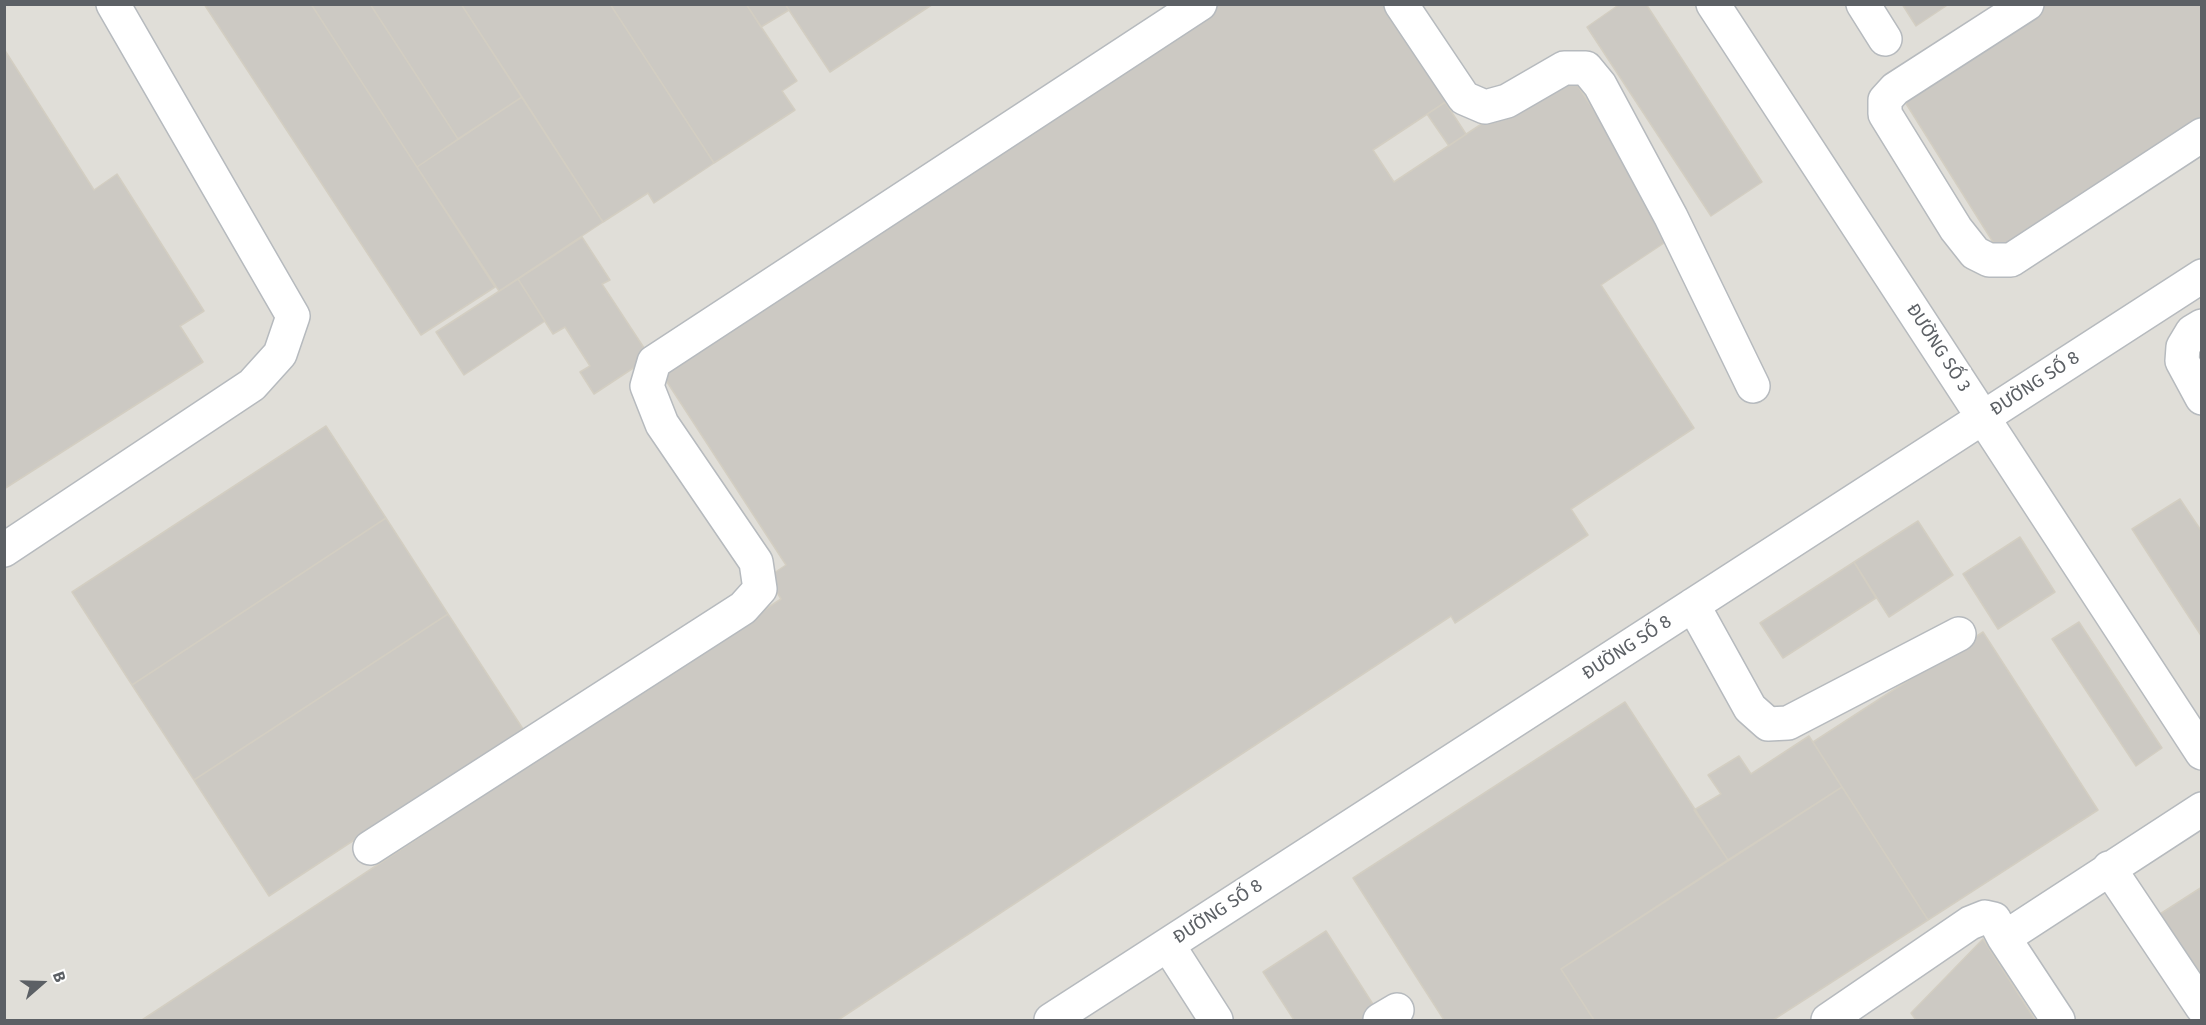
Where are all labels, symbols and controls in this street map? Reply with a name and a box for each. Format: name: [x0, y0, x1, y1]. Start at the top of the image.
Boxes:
street label: ĐƯỜNG SỐ 3: [1901, 300, 1975, 396]
street label: ĐƯỜNG SỐ 8: [1986, 347, 2084, 421]
street label: ĐƯỜNG SỐ 8: [1578, 611, 1676, 685]
street label: ĐƯỜNG SỐ 8: [1169, 875, 1267, 949]
north arrow: [12, 953, 72, 1013]
text: B: [49, 969, 70, 985]

